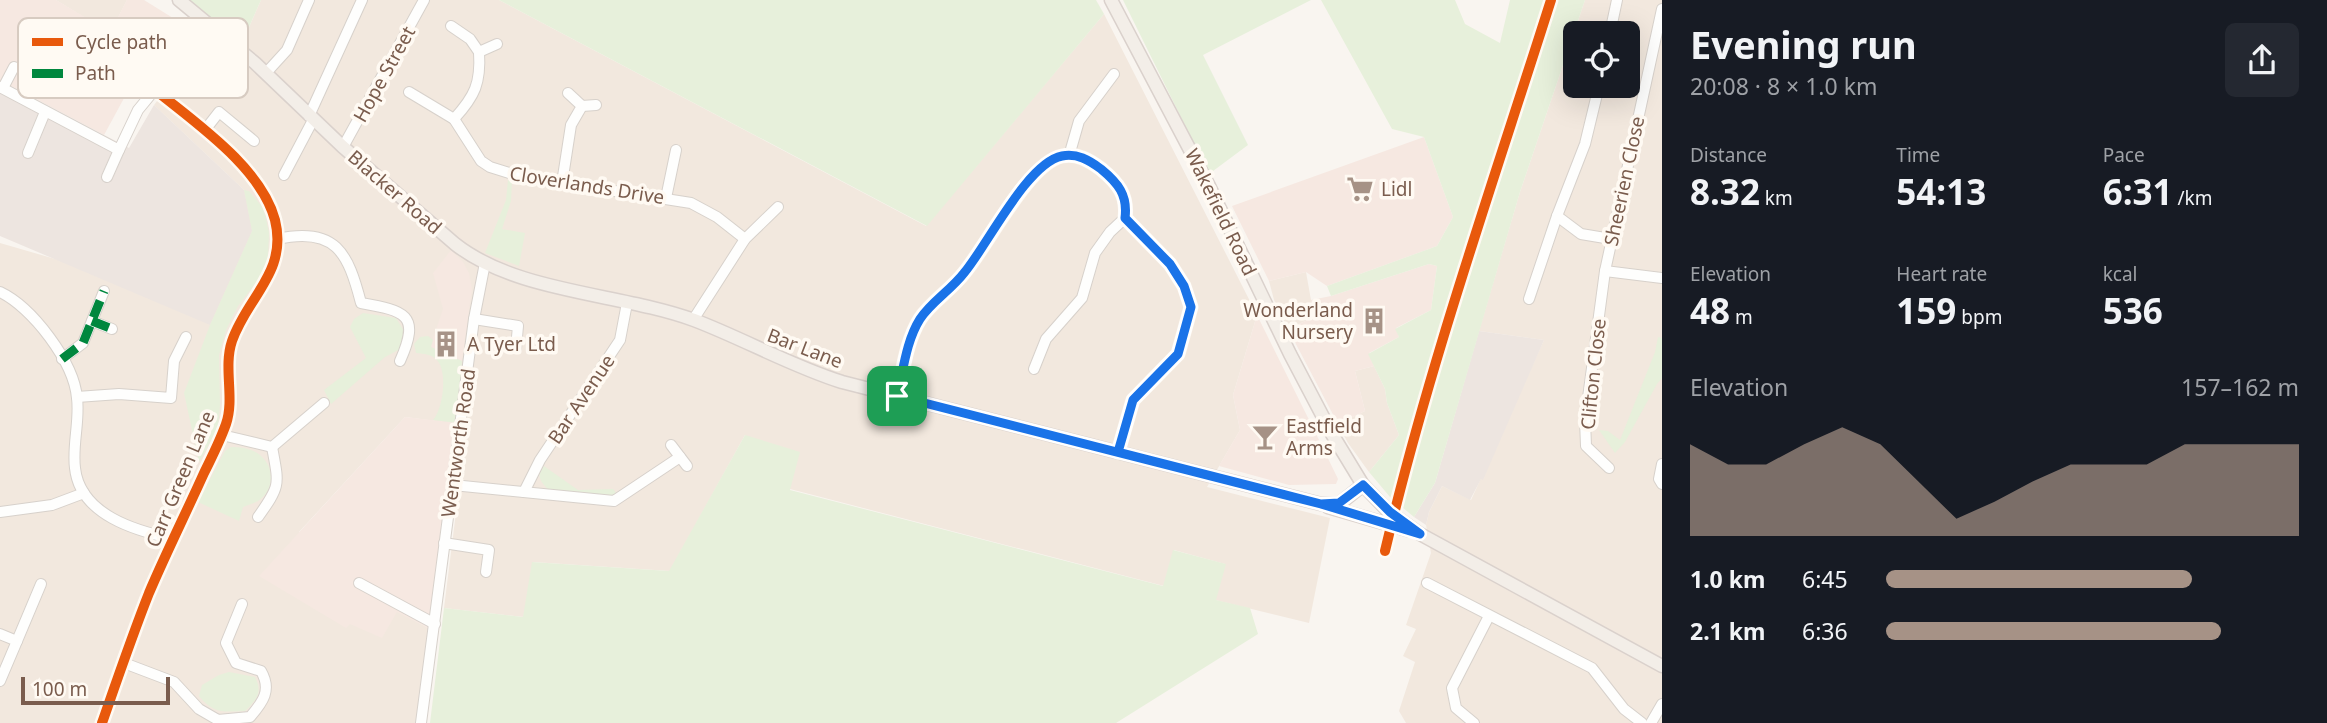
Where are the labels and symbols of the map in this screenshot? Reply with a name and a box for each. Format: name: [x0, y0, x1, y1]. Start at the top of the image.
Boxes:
legend: [18, 18, 248, 98]
street label: Hope Street: [347, 21, 421, 127]
text: Cycle path: [75, 29, 167, 55]
text: Path: [75, 60, 116, 86]
street label: Sheerien Close: [1598, 114, 1650, 248]
street label: Blacker Road: [343, 144, 447, 240]
street label: Wakefield Road: [1179, 144, 1263, 280]
street label: Cloverlands Drive: [508, 160, 666, 210]
supermarket icon: Lidl: [1345, 174, 1375, 204]
place label: Lidl: [1381, 176, 1412, 202]
place label: Wonderland Nursery: [1243, 297, 1353, 345]
building icon: Wonderland Nursery: [1359, 306, 1389, 336]
street label: Clifton Close: [1574, 317, 1612, 431]
street label: Bar Lane: [764, 322, 846, 374]
building icon: A Tyer Ltd: [431, 329, 461, 359]
place label: A Tyer Ltd: [467, 331, 556, 357]
street label: Bar Avenue: [542, 349, 620, 449]
pin: [867, 366, 927, 426]
street label: Wentworth Road: [435, 367, 481, 519]
street label: Carr Green Lane: [140, 407, 220, 551]
place label: Eastfield Arms: [1286, 413, 1362, 461]
bar icon: Eastfield Arms: [1250, 422, 1280, 452]
scale bar: [21, 674, 170, 706]

